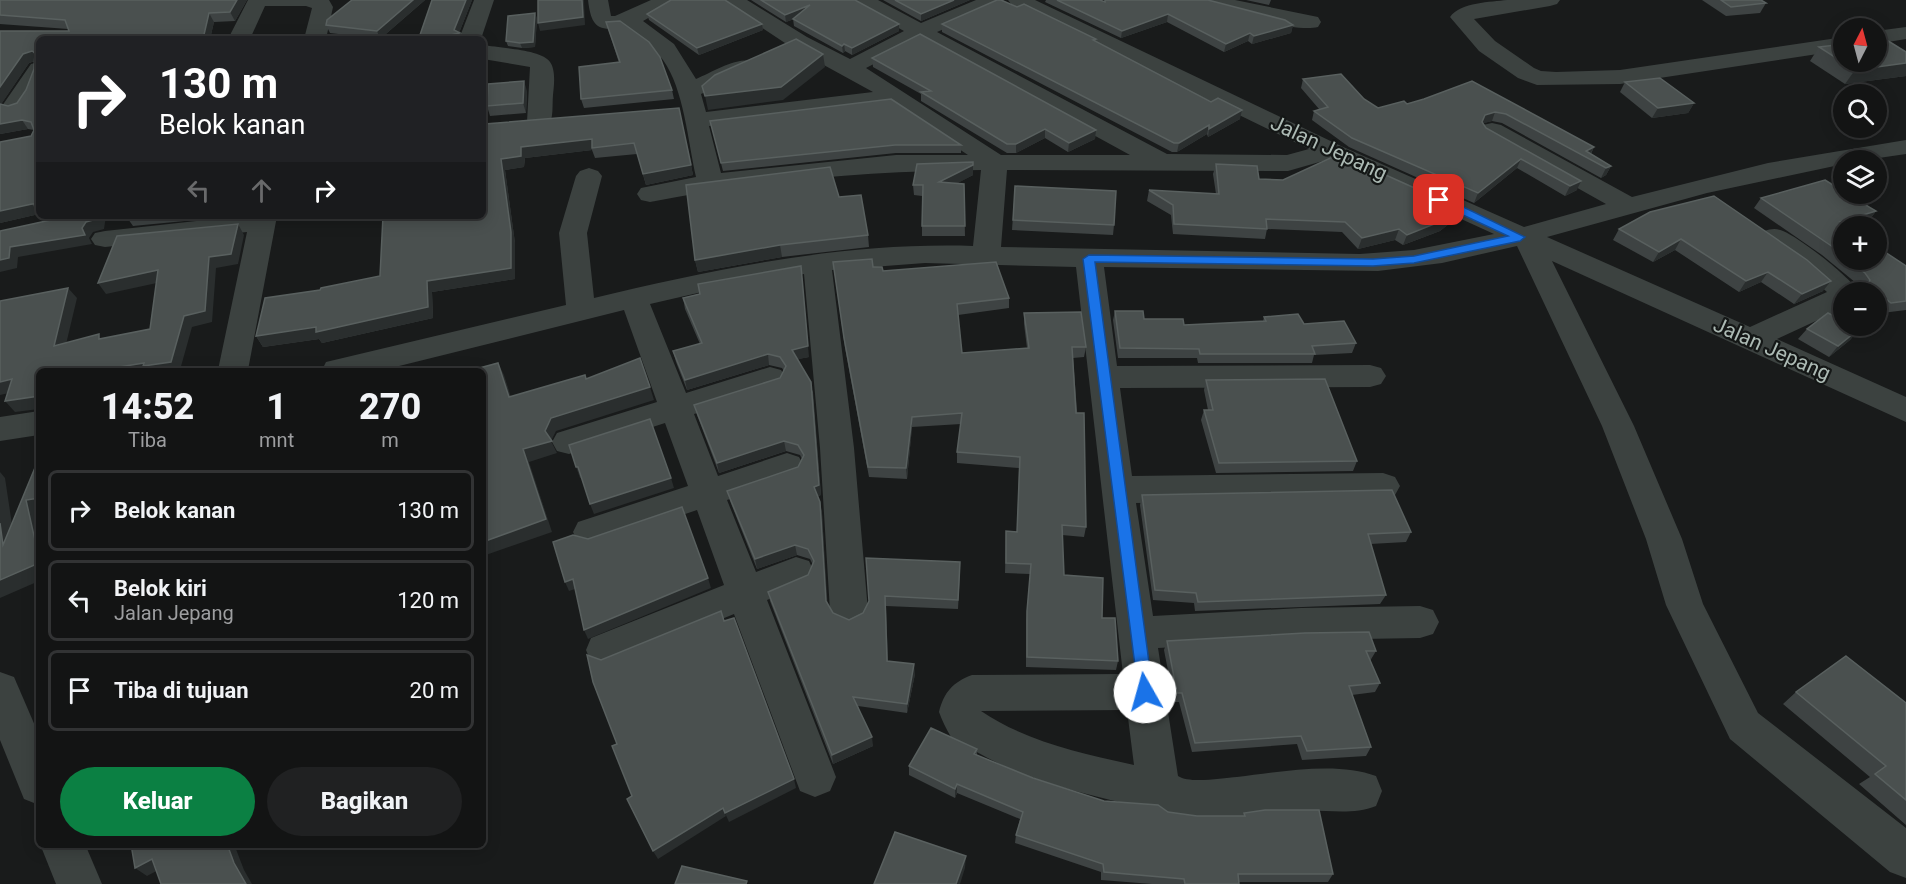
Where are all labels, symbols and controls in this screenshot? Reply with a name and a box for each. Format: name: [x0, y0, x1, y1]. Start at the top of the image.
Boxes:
north arrow: [1833, 18, 1887, 72]
map controls: [1833, 18, 1887, 336]
text: 130 m: [159, 59, 278, 108]
icon: right: [60, 60, 138, 138]
button: search: [1833, 84, 1887, 138]
text: Belok kanan: [159, 109, 305, 141]
street label: Jalan Jepang: [1267, 111, 1391, 185]
button: layers: [1833, 150, 1887, 204]
icon: left: [182, 174, 215, 207]
icon: ahead: [245, 174, 278, 207]
icon: right: [308, 174, 341, 207]
pin: [1413, 174, 1464, 225]
icon: arrive: [1422, 183, 1455, 216]
button: +: [1833, 216, 1887, 270]
button: −: [1833, 282, 1887, 336]
street label: Jalan Jepang: [1710, 312, 1834, 386]
text: 14:52: [101, 386, 194, 428]
text: 1: [266, 386, 287, 428]
text: 270: [359, 386, 421, 428]
text: Tiba: [128, 428, 167, 452]
text: mnt: [259, 428, 294, 452]
text: m: [381, 428, 399, 452]
icon: right: [63, 494, 96, 527]
text: Belok kanan: [114, 498, 235, 523]
text: 130 m: [397, 498, 459, 523]
text: Belok kiri: [114, 576, 207, 601]
icon: left: [63, 584, 96, 617]
text: 120 m: [397, 588, 459, 613]
text: Jalan Jepang: [114, 601, 234, 625]
position arrow: [1113, 660, 1177, 724]
icon: arrive: [63, 674, 96, 707]
text: Tiba di tujuan: [114, 678, 249, 703]
text: 20 m: [410, 678, 459, 703]
button: Keluar: [60, 767, 255, 836]
button: Bagikan: [267, 767, 462, 836]

